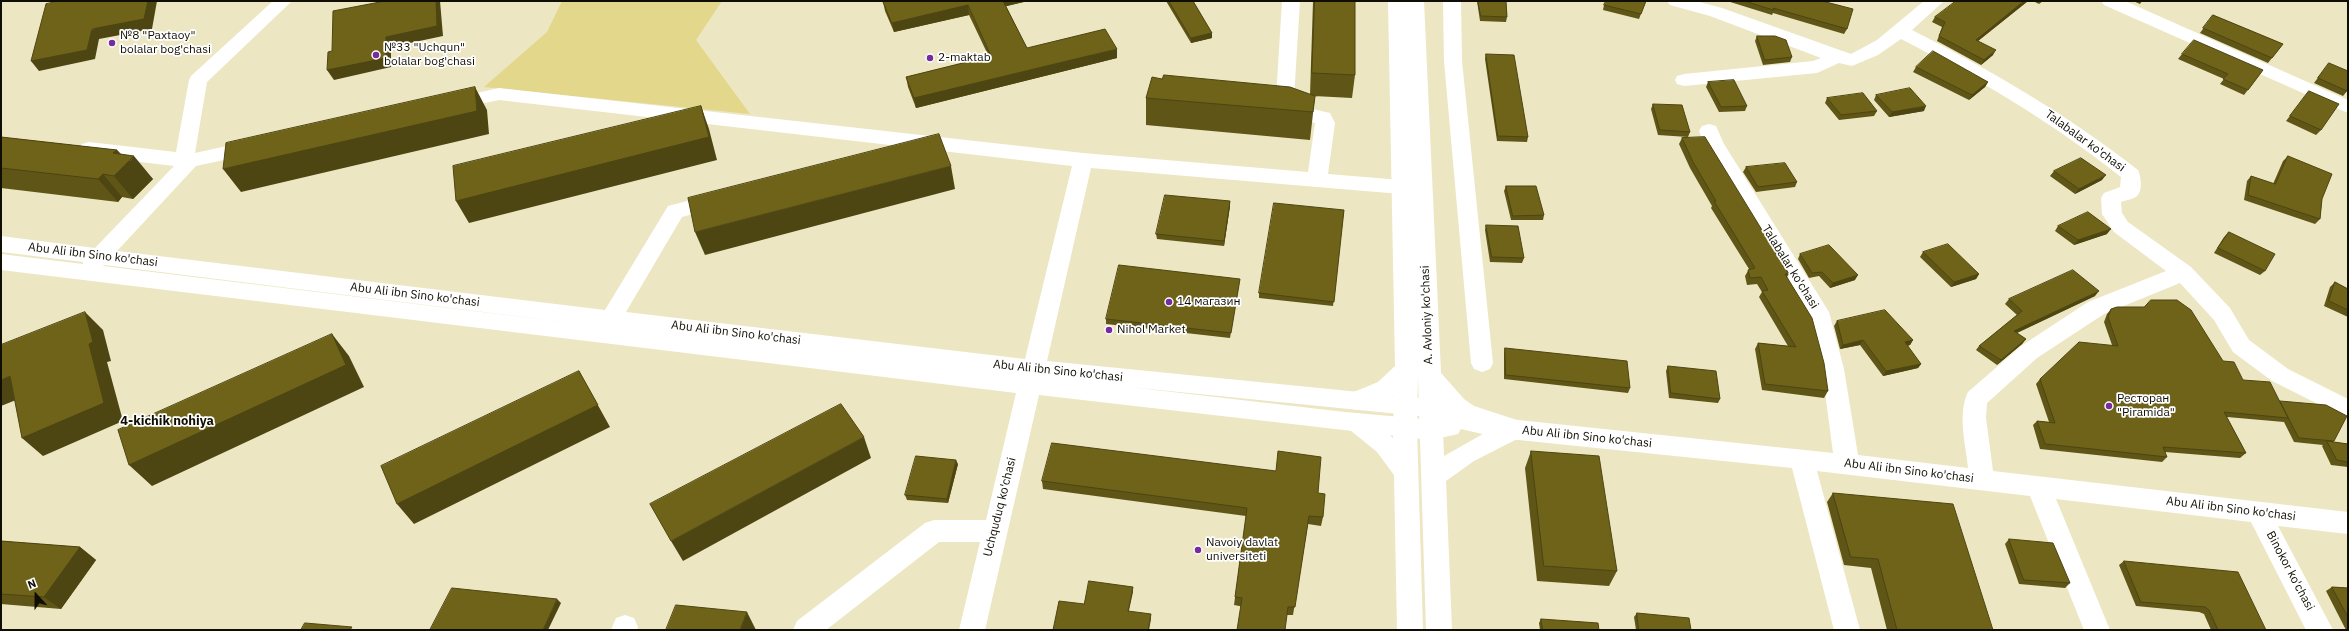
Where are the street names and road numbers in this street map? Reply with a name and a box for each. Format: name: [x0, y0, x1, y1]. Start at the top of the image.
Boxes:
street label: Talabalar ko'chasi: [2042, 107, 2128, 175]
street label: Talabalar ko'chasi: [1759, 223, 1821, 311]
street label: Abu Ali ibn Sino ko'chasi: [27, 240, 159, 270]
street label: A. Avloniy ko'chasi: [1418, 265, 1436, 365]
street label: Abu Ali ibn Sino ko'chasi: [349, 280, 481, 310]
street label: Abu Ali ibn Sino ko'chasi: [670, 318, 802, 348]
street label: Abu Ali ibn Sino ko'chasi: [992, 357, 1124, 385]
street label: Abu Ali ibn Sino ko'chasi: [1521, 423, 1653, 451]
street label: Uchquduq ko'chasi: [981, 456, 1019, 558]
street label: Abu Ali ibn Sino ko'chasi: [1843, 456, 1975, 486]
street label: Abu Ali ibn Sino ko'chasi: [2165, 494, 2297, 524]
street label: Binokor ko'chasi: [2263, 529, 2317, 613]

